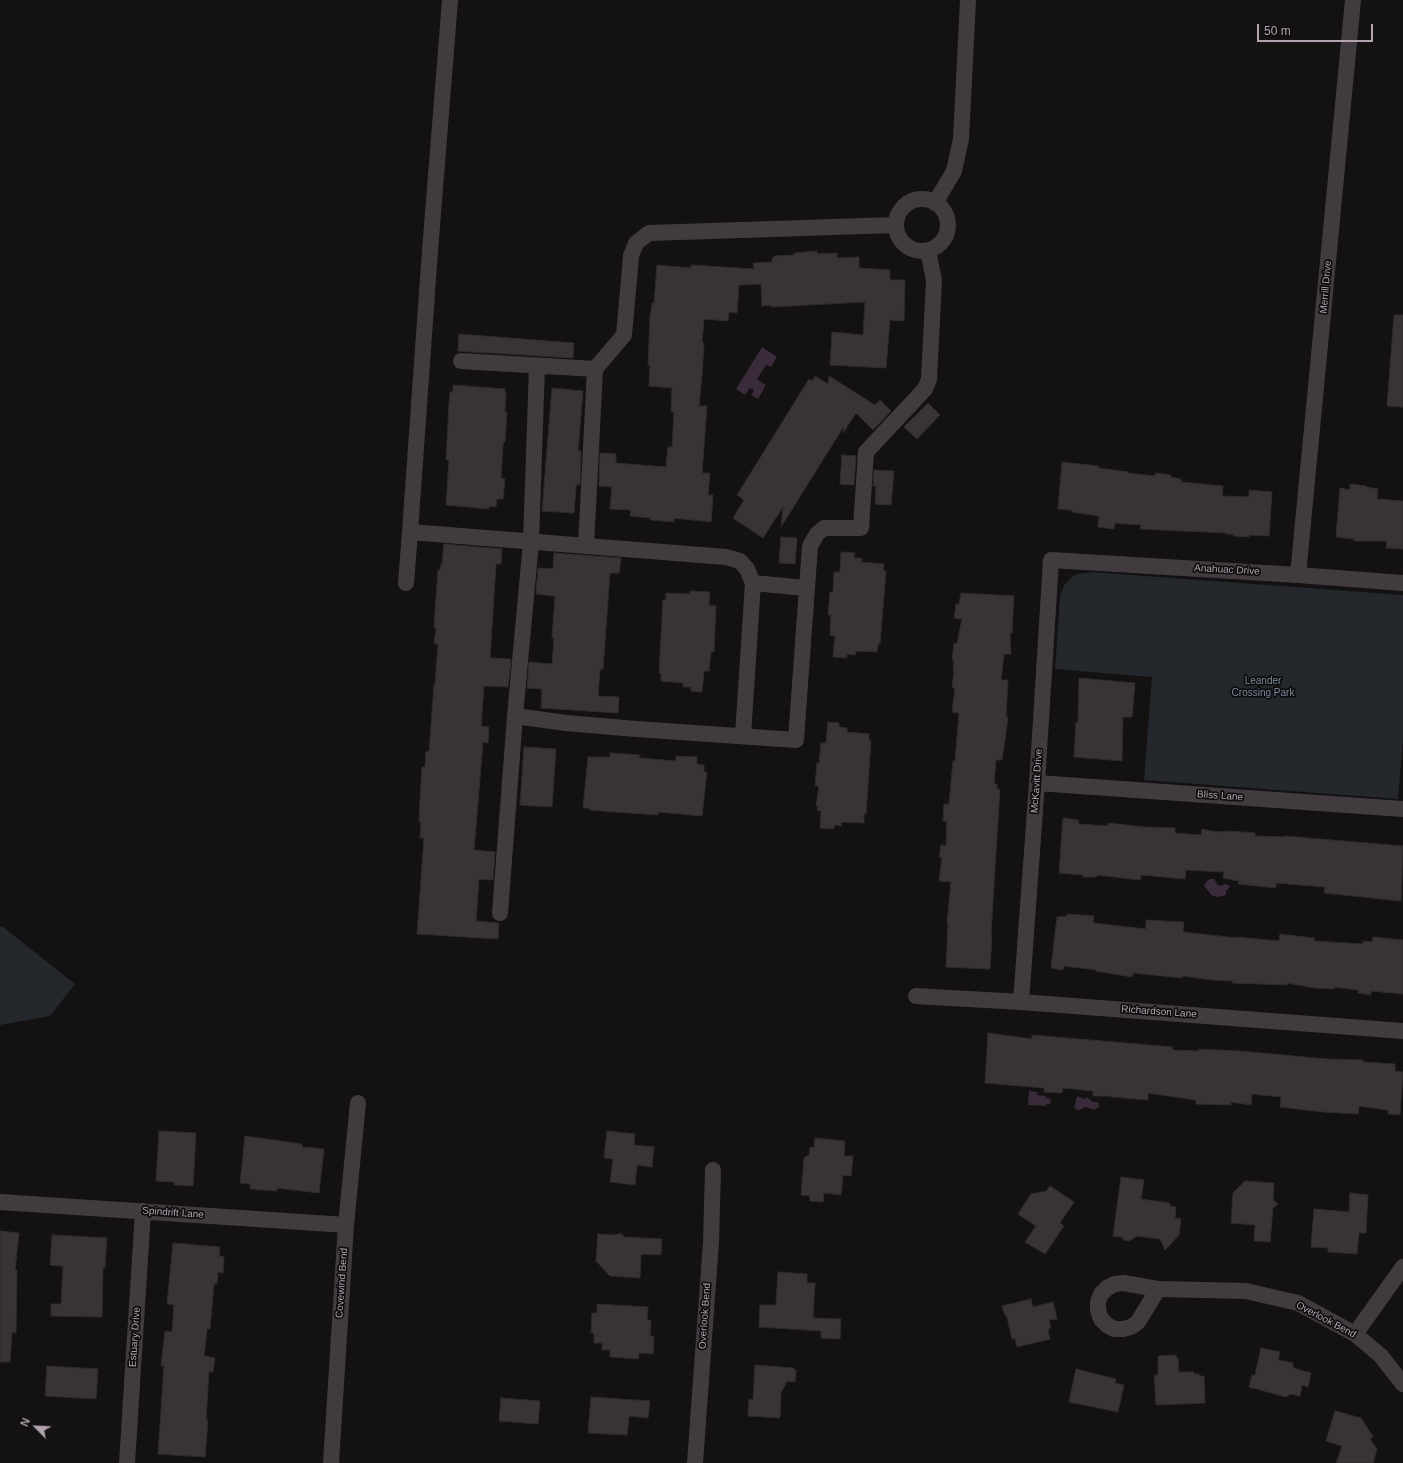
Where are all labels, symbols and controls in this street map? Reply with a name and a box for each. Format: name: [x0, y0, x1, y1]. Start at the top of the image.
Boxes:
scale bar: [1259, 16, 1375, 42]
text: 50 m: [1264, 24, 1291, 38]
street label: Merrill Drive: [1318, 260, 1334, 314]
street label: Anahuac Drive: [1194, 562, 1260, 578]
park label: Leander Crossing Park: [1232, 675, 1294, 698]
street label: McKavitt Drive: [1029, 748, 1045, 814]
street label: Bliss Lane: [1197, 788, 1243, 804]
street label: Richardson Lane: [1121, 1003, 1197, 1021]
street label: Spindrift Lane: [142, 1205, 204, 1221]
street label: Covewind Bend: [334, 1248, 350, 1318]
street label: Overlook Bend: [697, 1283, 713, 1349]
street label: Overlook Bend: [1294, 1299, 1358, 1341]
street label: Estuary Drive: [127, 1307, 143, 1367]
north arrow: [16, 1407, 56, 1447]
text: N: [18, 1416, 32, 1428]

